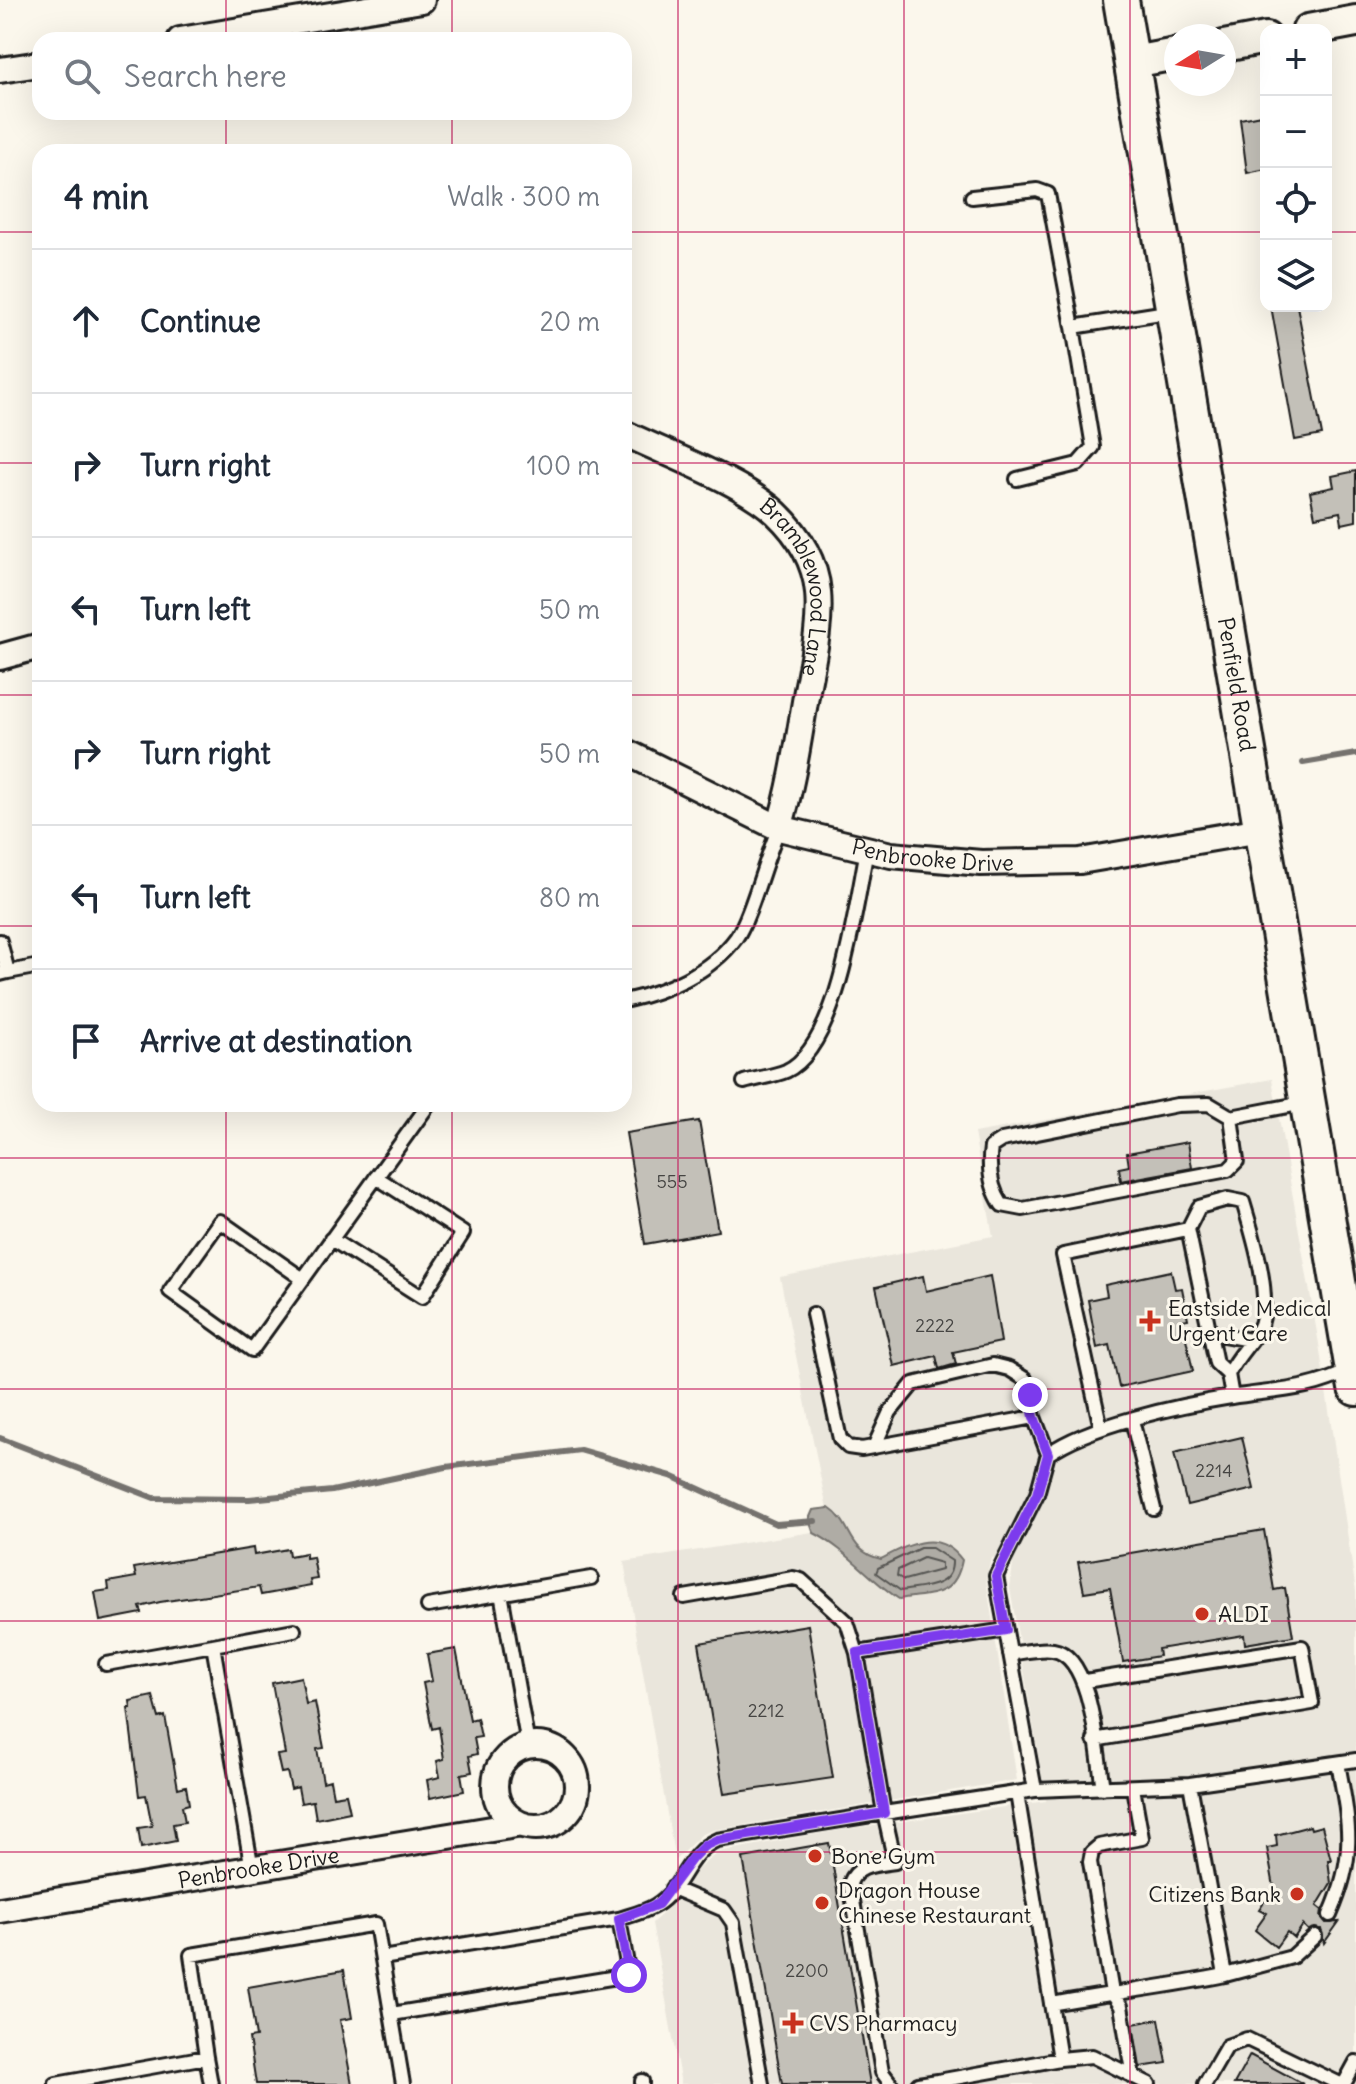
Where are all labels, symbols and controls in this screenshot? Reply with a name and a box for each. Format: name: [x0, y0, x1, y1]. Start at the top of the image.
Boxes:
north arrow: [1164, 24, 1236, 96]
map controls: [1260, 24, 1332, 312]
button: +: [1260, 24, 1332, 96]
search box: [32, 32, 632, 120]
icon: search: [60, 54, 104, 98]
text: Search here: [124, 57, 287, 95]
button: −: [1260, 96, 1332, 168]
button: locate: [1260, 168, 1332, 240]
text: 4 min: [64, 175, 149, 218]
text: Walk · 300 m: [447, 180, 600, 213]
button: layers: [1260, 240, 1332, 312]
icon: ahead: [64, 299, 108, 343]
text: Continue: [140, 302, 261, 340]
text: 20 m: [540, 305, 600, 338]
icon: right: [64, 443, 108, 487]
text: Turn right: [140, 446, 271, 484]
text: 100 m: [526, 449, 600, 482]
street label: Bramblewood Lane: [754, 491, 833, 679]
icon: left: [64, 587, 108, 631]
text: Turn left: [140, 590, 251, 628]
text: 50 m: [539, 593, 600, 626]
street label: Penfield Road: [1212, 615, 1262, 754]
icon: right: [64, 731, 108, 775]
text: Turn right: [140, 734, 271, 772]
text: 50 m: [539, 737, 600, 770]
street label: Penbrooke Drive: [849, 832, 1014, 877]
icon: left: [64, 875, 108, 919]
text: Turn left: [140, 878, 251, 916]
text: 80 m: [539, 881, 600, 914]
icon: arrive: [64, 1019, 108, 1063]
text: Arrive at destination: [140, 1022, 412, 1060]
house number: 555: [656, 1170, 688, 1193]
place label: Eastside Medical Urgent Care: [1168, 1294, 1331, 1347]
marker: Eastside Medical Urgent Care: [1139, 1310, 1161, 1332]
house number: 2222: [915, 1314, 955, 1337]
route end: [1012, 1377, 1048, 1413]
house number: 2214: [1195, 1459, 1233, 1482]
place label: ALDI: [1218, 1600, 1269, 1628]
marker: ALDI: [1193, 1605, 1211, 1623]
house number: 2212: [748, 1699, 784, 1722]
street label: Penbrooke Drive: [176, 1840, 341, 1894]
place label: Bone Gym: [831, 1842, 935, 1870]
marker: Bone Gym: [806, 1847, 824, 1865]
place label: Dragon House Chinese Restaurant: [838, 1876, 1031, 1929]
place label: Citizens Bank: [1148, 1880, 1281, 1908]
marker: Citizens Bank: [1288, 1885, 1306, 1903]
marker: Dragon House Chinese Restaurant: [813, 1894, 831, 1912]
route start: [611, 1957, 647, 1993]
house number: 2200: [785, 1959, 829, 1982]
place label: CVS Pharmacy: [809, 2009, 958, 2037]
marker: CVS Pharmacy: [784, 2014, 802, 2032]

